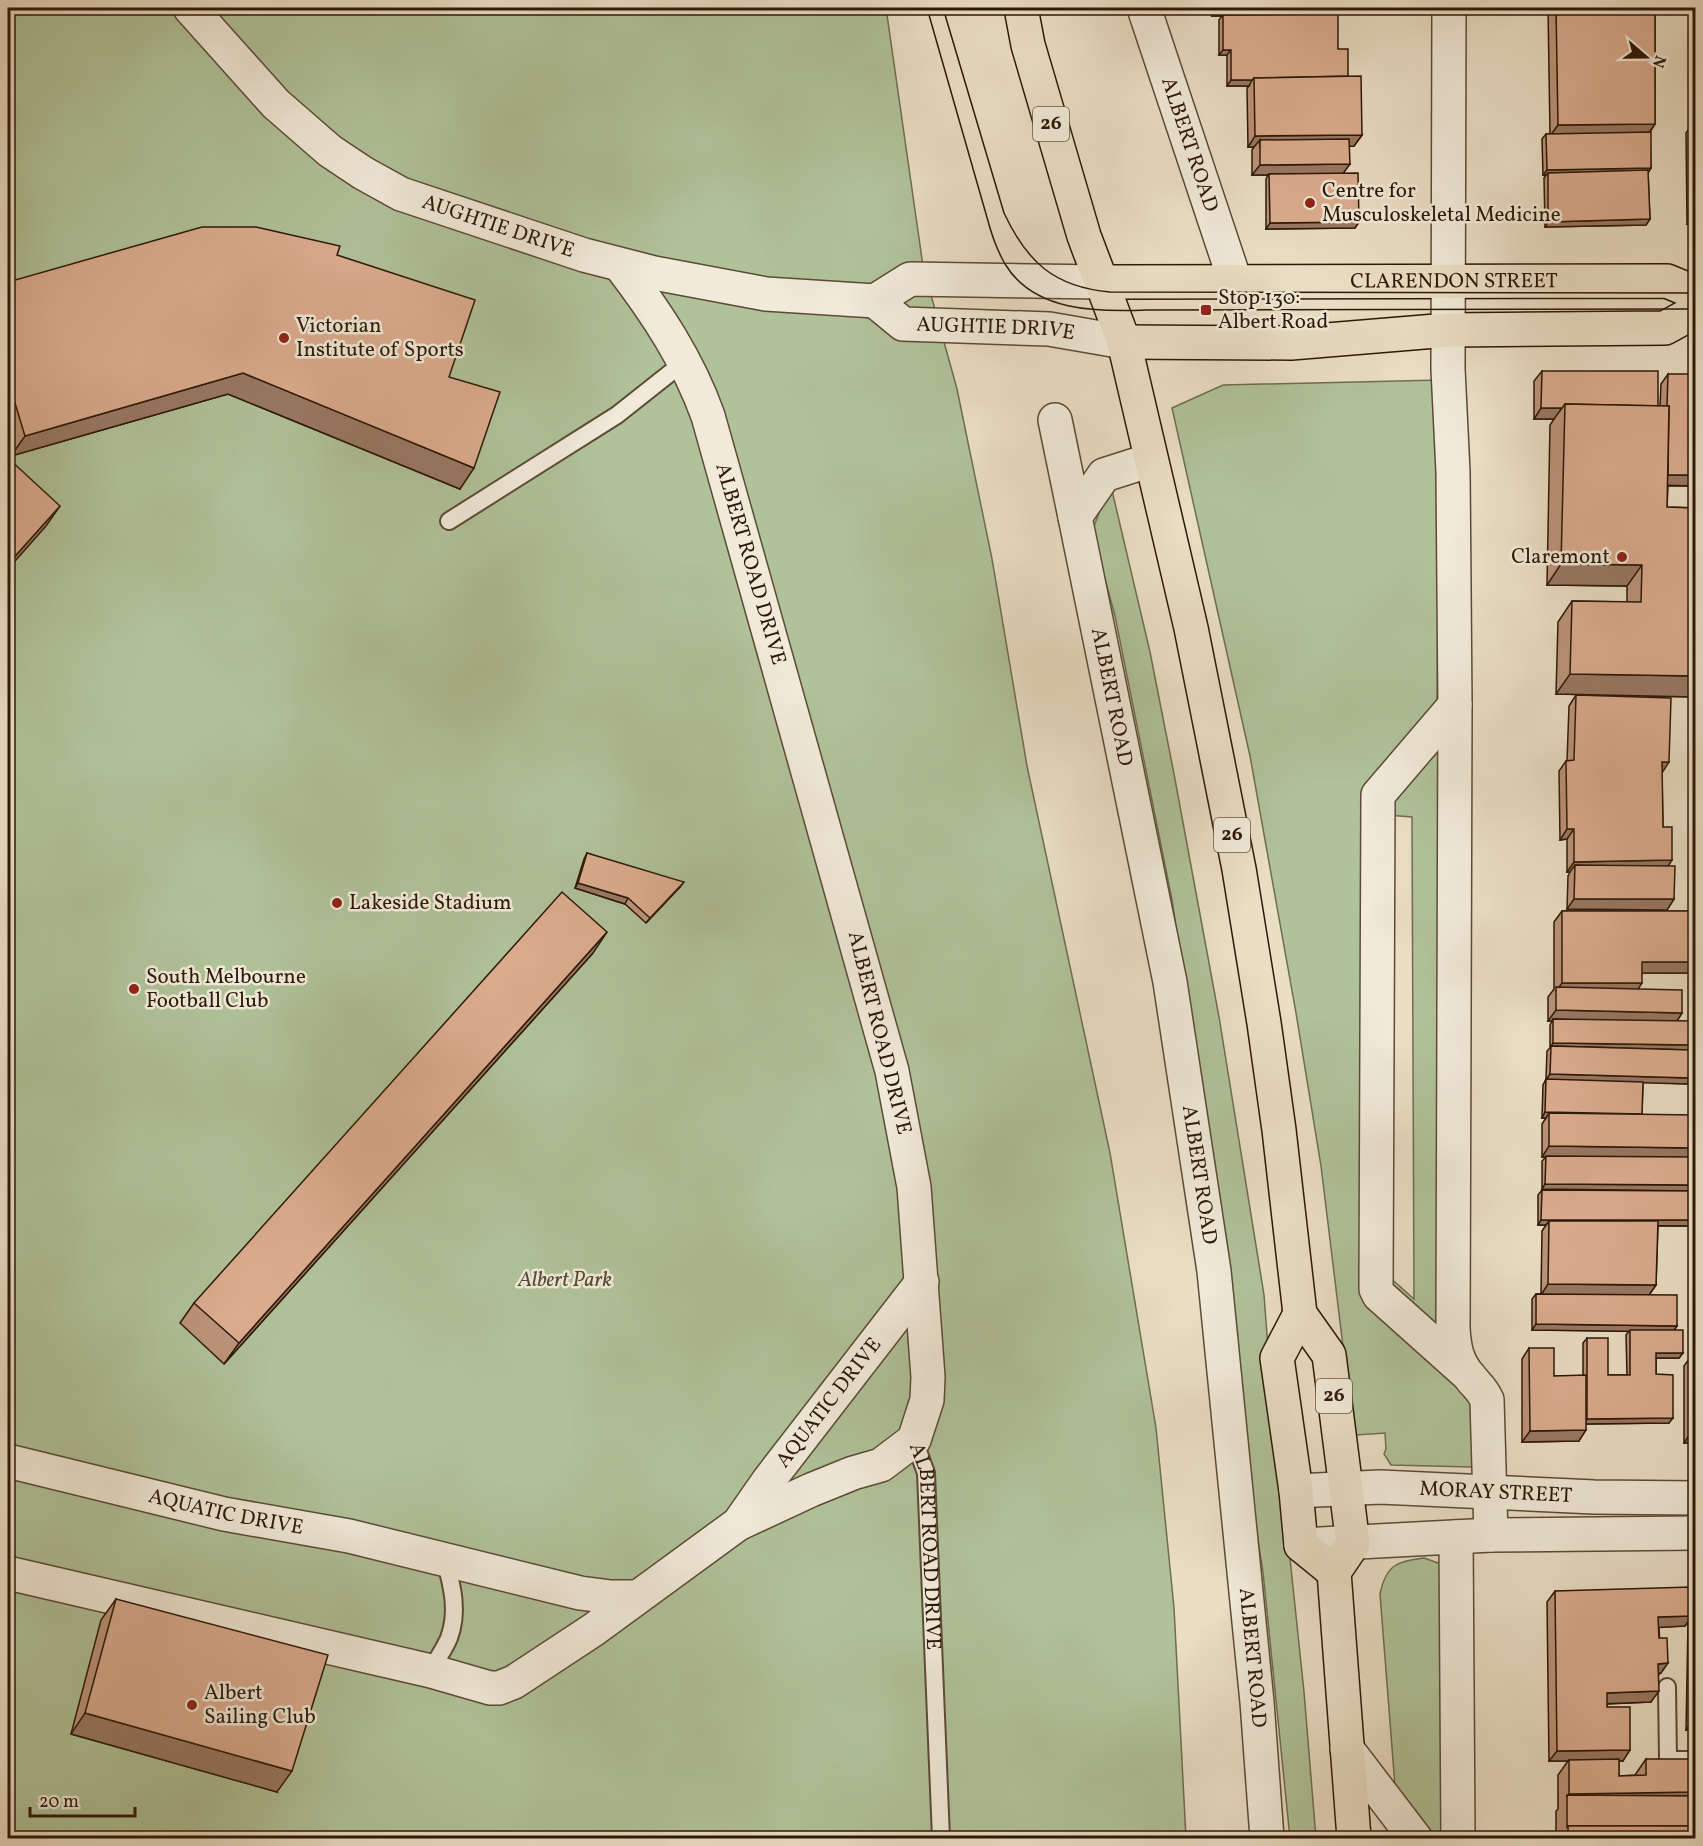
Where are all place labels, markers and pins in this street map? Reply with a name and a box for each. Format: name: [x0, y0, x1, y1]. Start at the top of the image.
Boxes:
place label: Centre for Musculoskeletal Medicine: [1322, 177, 1561, 230]
marker: Centre for Musculoskeletal Medicine: [1303, 196, 1317, 210]
place label: Stop 130: Albert Road: [1218, 284, 1328, 337]
marker: Stop 130: Albert Road: [1199, 303, 1213, 317]
place label: Victorian Institute of Sports: [296, 312, 464, 365]
marker: Victorian Institute of Sports: [277, 331, 291, 345]
place label: Claremont: [1511, 543, 1610, 572]
marker: Claremont: [1615, 550, 1629, 564]
place label: Lakeside Stadium: [349, 889, 512, 918]
marker: Lakeside Stadium: [330, 896, 344, 910]
place label: South Melbourne Football Club: [146, 963, 306, 1016]
marker: South Melbourne Football Club: [127, 982, 141, 996]
place label: Albert Sailing Club: [204, 1679, 316, 1732]
marker: Albert Sailing Club: [185, 1698, 199, 1712]

